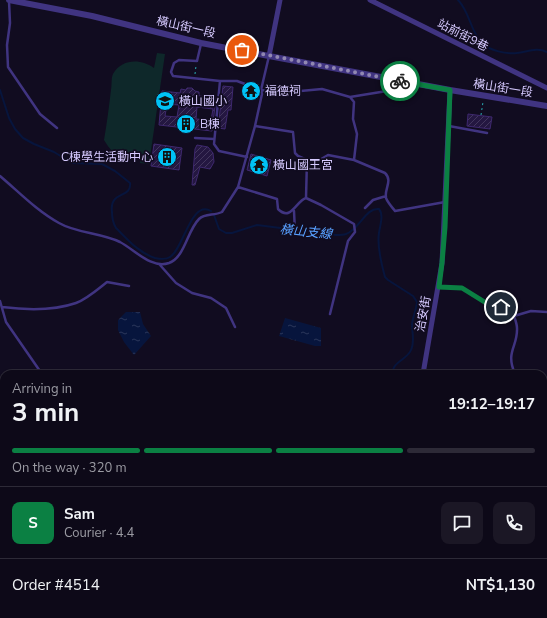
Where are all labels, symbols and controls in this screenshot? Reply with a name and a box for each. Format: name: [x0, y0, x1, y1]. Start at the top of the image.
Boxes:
street label: 橫山街一段: [155, 12, 217, 42]
street label: 站前街9巷: [435, 15, 491, 55]
pin: [225, 33, 259, 67]
icon: bag: [231, 39, 253, 61]
courier: [380, 61, 420, 101]
icon: bike: [389, 70, 411, 92]
street label: 橫山街一段: [472, 75, 534, 101]
temple icon: 福德祠: [240, 80, 262, 102]
place label: 福德祠: [265, 83, 301, 99]
school or university icon: 橫山國小: [154, 90, 176, 112]
place label: 橫山國小: [179, 93, 227, 109]
building icon: B棟: [175, 113, 197, 135]
place label: B棟: [200, 116, 220, 132]
building icon: C棟學生活動中心: [156, 146, 178, 168]
place label: C棟學生活動中心: [61, 149, 153, 165]
temple icon: 橫山國王宮: [248, 154, 270, 176]
place label: 橫山國王宮: [273, 157, 333, 173]
water label: 橫山支線: [279, 220, 335, 244]
pin: [484, 290, 518, 324]
street label: 治安街: [412, 295, 434, 333]
icon: home: [490, 296, 512, 318]
text: Arriving in: [12, 380, 72, 398]
text: 19:12–19:17: [448, 394, 535, 414]
text: 3 min: [12, 395, 79, 430]
text: On the way · 320 m: [12, 459, 127, 477]
button: chat: [441, 502, 483, 544]
button: phone: [493, 502, 535, 544]
text: Sam: [64, 504, 95, 524]
text: S: [28, 513, 38, 533]
text: Courier · 4.4: [64, 524, 134, 542]
text: Order #4514: [12, 575, 100, 595]
text: NT$1,130: [466, 575, 535, 595]

